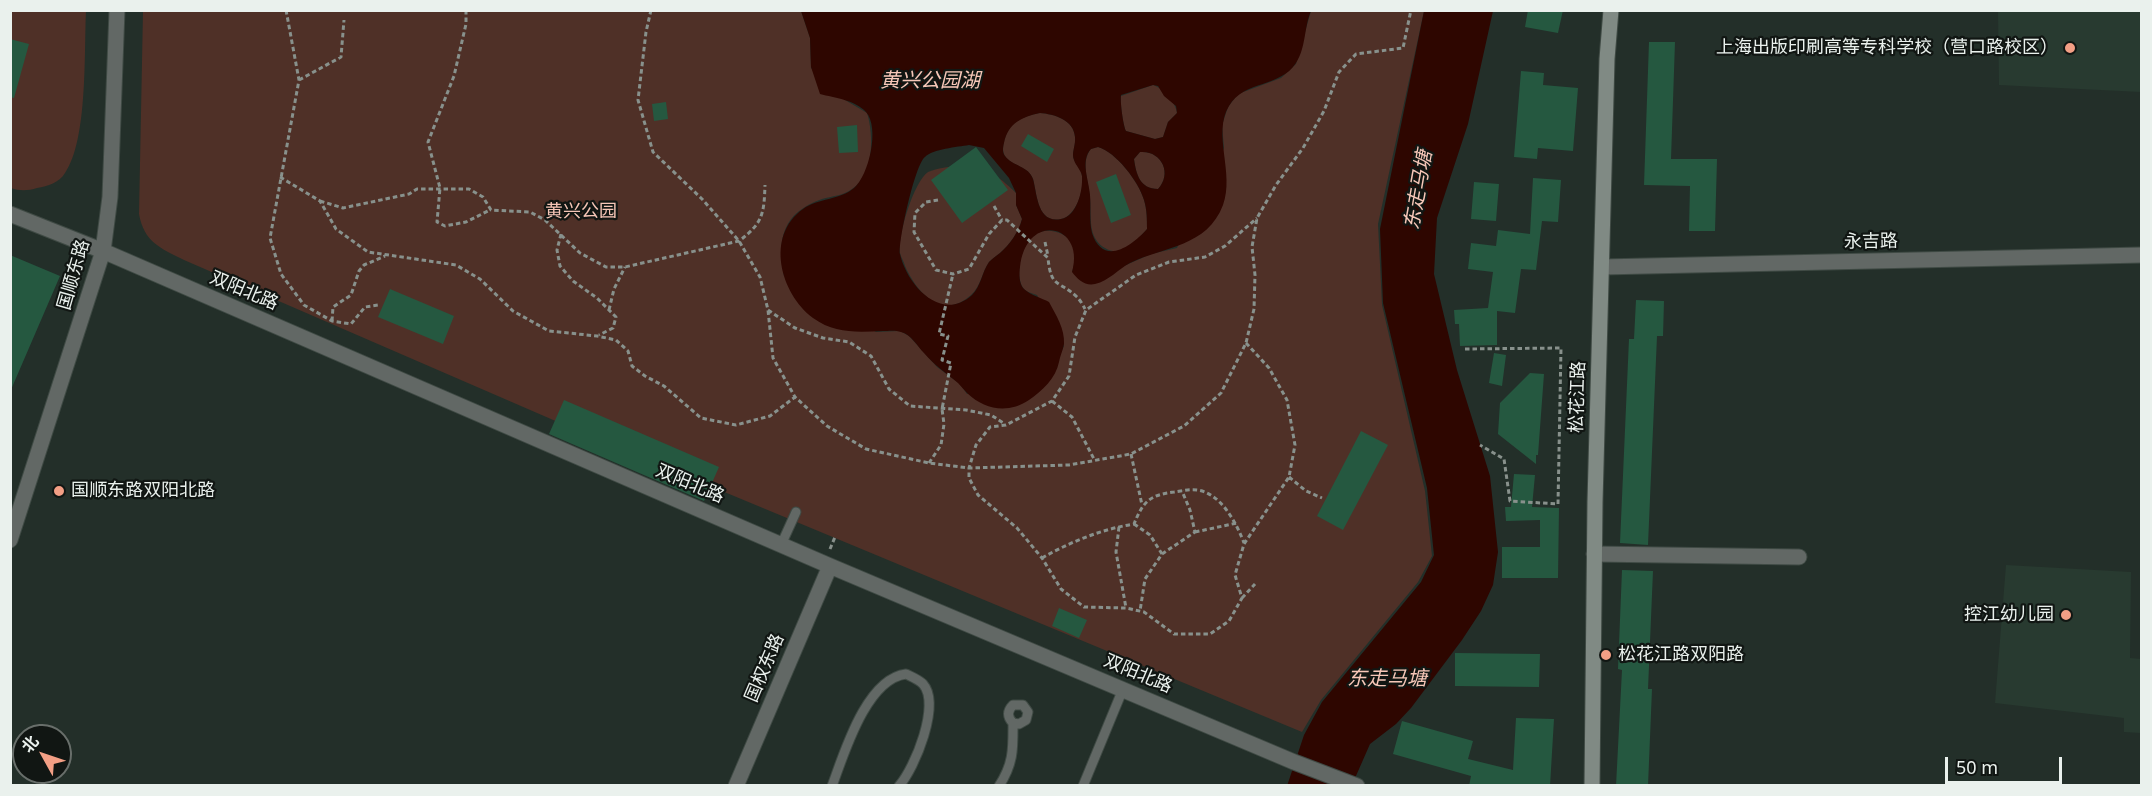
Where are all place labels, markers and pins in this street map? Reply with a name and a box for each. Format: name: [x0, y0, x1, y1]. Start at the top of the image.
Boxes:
place label: 上海出版印刷高等专科学校（营口路校区）: [1716, 37, 2058, 59]
marker: 上海出版印刷高等专科学校（营口路校区）: [2063, 41, 2077, 55]
place label: 国顺东路双阳北路: [71, 480, 215, 502]
marker: 国顺东路双阳北路: [52, 484, 66, 498]
place label: 控江幼儿园: [1964, 604, 2054, 626]
marker: 控江幼儿园: [2059, 608, 2073, 622]
place label: 松花江路双阳路: [1618, 644, 1744, 666]
marker: 松花江路双阳路: [1599, 648, 1613, 662]

